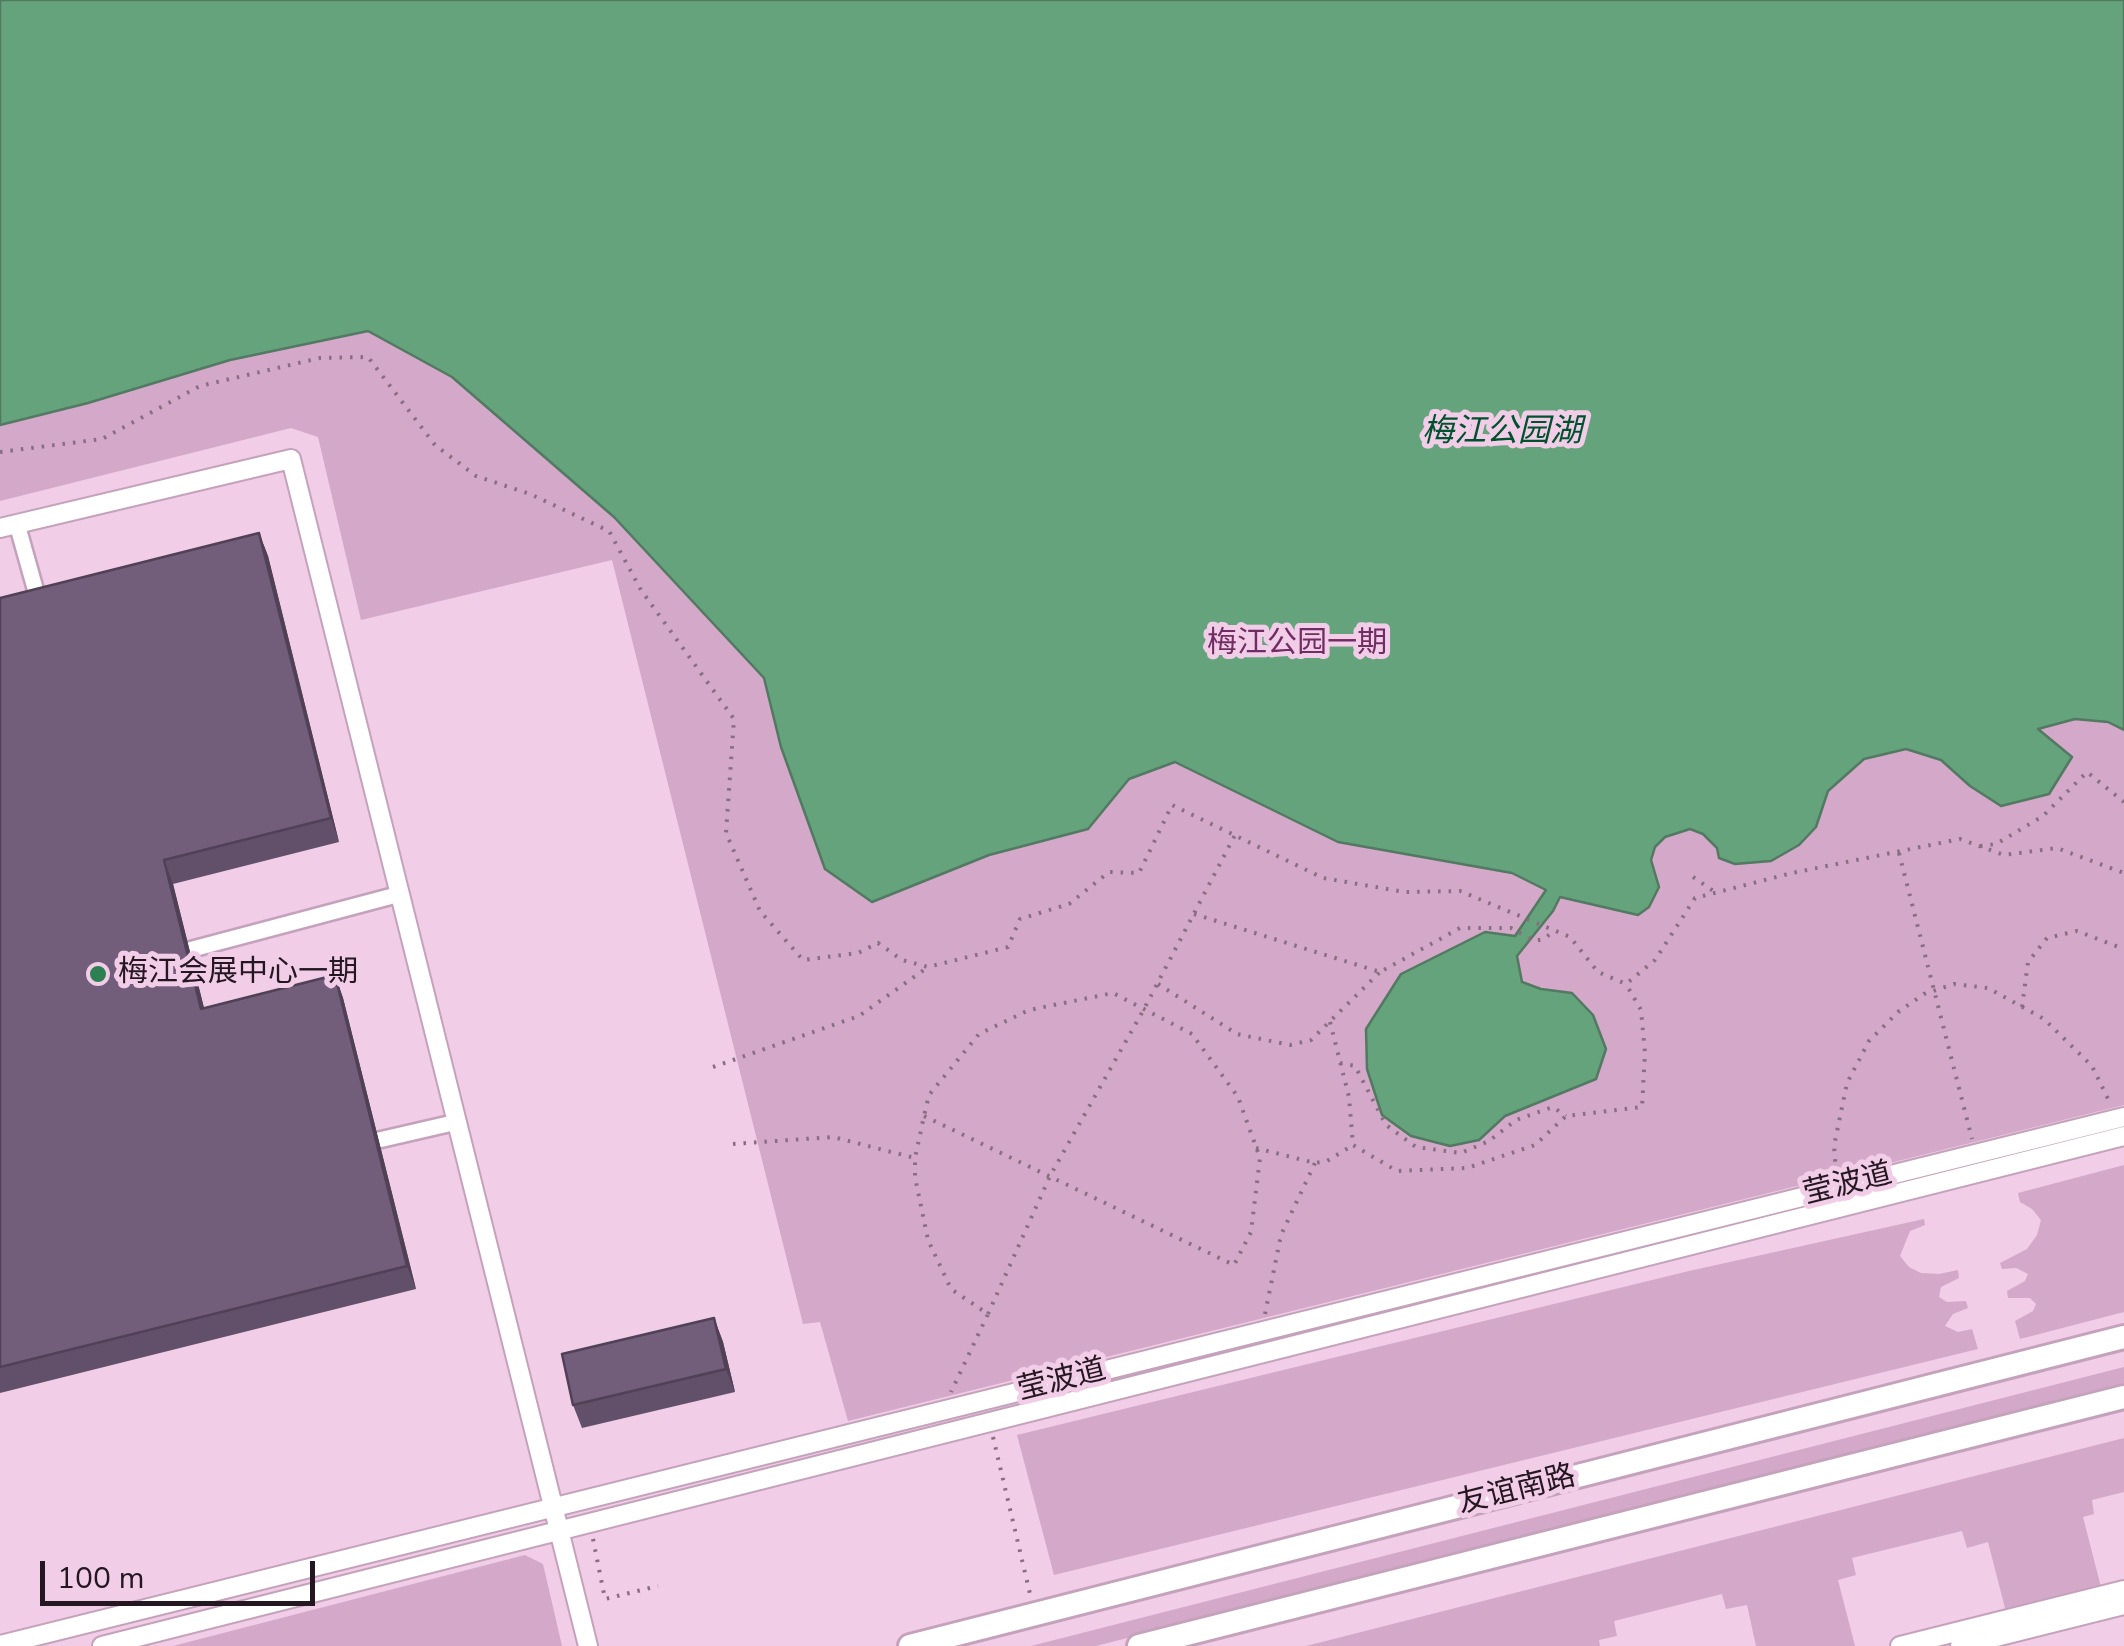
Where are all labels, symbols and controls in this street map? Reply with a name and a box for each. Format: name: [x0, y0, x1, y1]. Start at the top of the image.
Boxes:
water label: 梅江公园湖: [1422, 414, 1582, 452]
park label: 梅江公园一期: [1207, 627, 1387, 663]
place label: 梅江会展中心一期: [118, 956, 358, 992]
marker: 梅江会展中心一期: [87, 963, 109, 985]
street label: 莹波道: [1800, 1157, 1896, 1213]
street label: 莹波道: [1014, 1353, 1110, 1409]
street label: 友谊南路: [1454, 1459, 1580, 1523]
scale bar: [45, 1541, 320, 1603]
text: 100 m: [57, 1558, 144, 1599]

